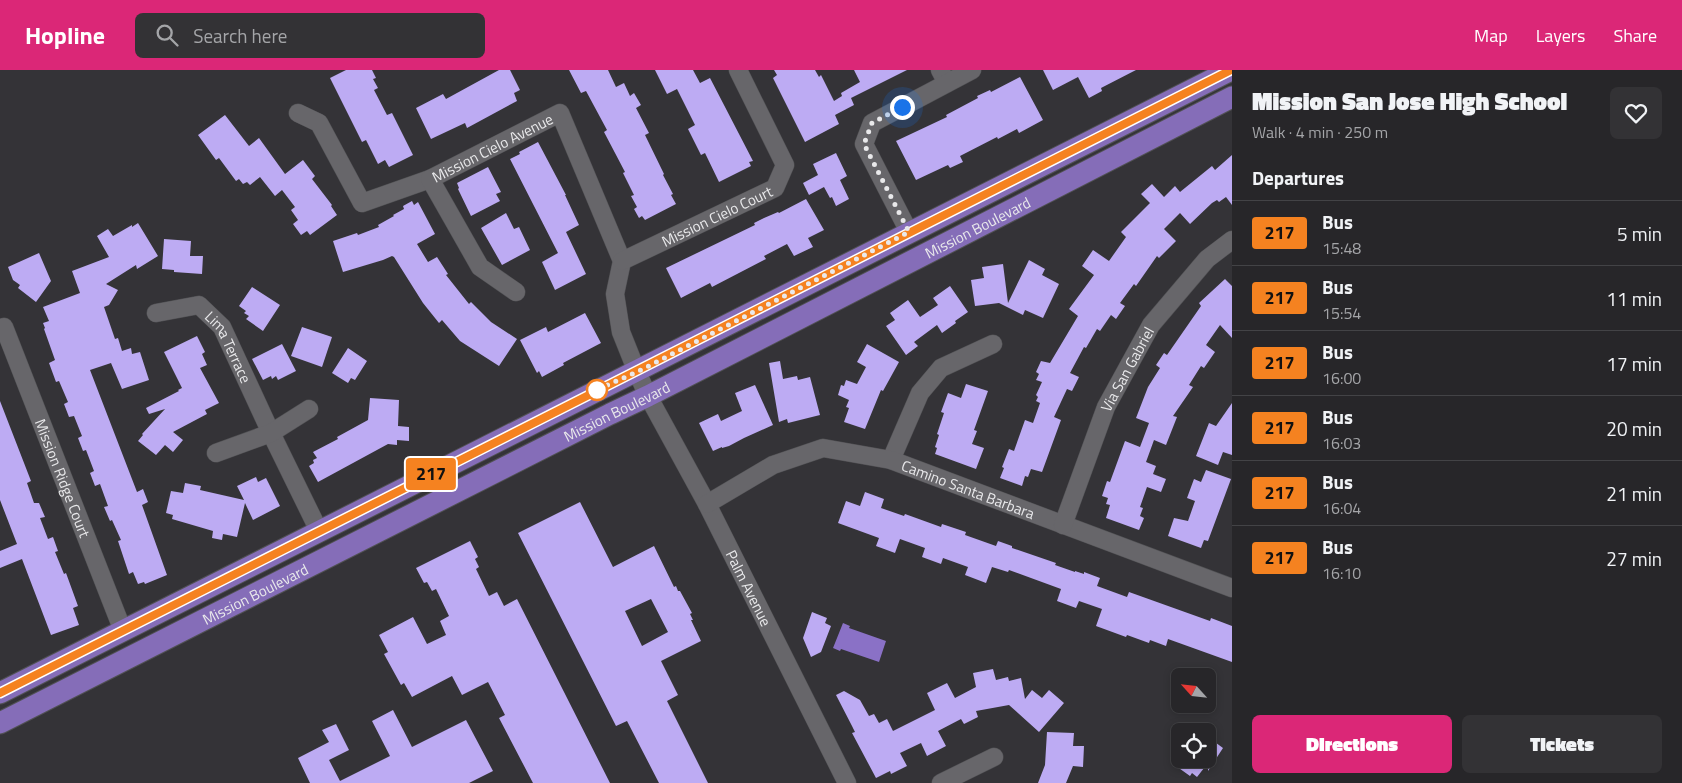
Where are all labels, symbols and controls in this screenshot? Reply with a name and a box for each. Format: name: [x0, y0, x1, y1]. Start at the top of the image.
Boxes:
search box: [135, 13, 485, 58]
text: Hopline: [25, 17, 105, 53]
icon: search: [153, 21, 181, 49]
text: Search here: [193, 21, 287, 50]
text: Map: [1474, 22, 1508, 49]
text: Layers: [1536, 22, 1585, 49]
text: Share: [1613, 22, 1657, 49]
text: Mission San Jose High School: [1252, 83, 1567, 119]
button: heart: [1610, 87, 1662, 139]
your location: [890, 95, 915, 120]
street label: Mission Cielo Avenue: [428, 107, 557, 188]
text: Walk · 4 min · 250 m: [1252, 120, 1388, 144]
text: Departures: [1252, 163, 1344, 192]
street label: Mission Cielo Court: [657, 179, 777, 252]
street label: Mission Boulevard: [921, 191, 1034, 264]
text: Bus: [1322, 207, 1353, 236]
text: 217: [1264, 219, 1295, 246]
text: 5 min: [1617, 219, 1662, 248]
text: 15:48: [1322, 236, 1361, 260]
text: Bus: [1322, 272, 1353, 301]
text: 217: [1264, 284, 1295, 311]
text: 11 min: [1606, 284, 1662, 313]
text: 15:54: [1322, 301, 1361, 325]
street label: Lima Terrace: [200, 305, 258, 387]
street label: Via San Gabriel: [1094, 322, 1160, 416]
text: Bus: [1322, 337, 1353, 366]
text: 217: [1264, 349, 1295, 376]
text: 17 min: [1606, 349, 1662, 378]
text: 16:00: [1322, 366, 1361, 390]
street label: Mission Boulevard: [559, 375, 674, 447]
unlabelled marker: [586, 379, 608, 401]
text: Bus: [1322, 402, 1353, 431]
text: 217: [1264, 414, 1295, 441]
text: 20 min: [1606, 414, 1662, 443]
street label: Mission Ridge Court: [29, 415, 97, 541]
text: 16:03: [1322, 431, 1361, 455]
street label: Camino Santa Barbara: [898, 453, 1039, 525]
line badge: 217: [402, 458, 460, 490]
text: 217: [416, 460, 446, 487]
text: Bus: [1322, 467, 1353, 496]
text: 217: [1264, 479, 1295, 506]
text: 21 min: [1606, 479, 1662, 508]
text: 16:04: [1322, 496, 1361, 520]
text: Bus: [1322, 532, 1353, 561]
text: 217: [1264, 544, 1295, 571]
text: 27 min: [1606, 544, 1662, 573]
street label: Palm Avenue: [720, 546, 778, 630]
street label: Mission Boulevard: [198, 557, 312, 630]
text: 16:10: [1322, 561, 1361, 585]
north arrow: [1171, 668, 1216, 712]
map controls: [1171, 668, 1216, 768]
button: Directions: [1252, 715, 1452, 773]
button: Tickets: [1462, 715, 1662, 773]
button: locate: [1171, 723, 1216, 768]

